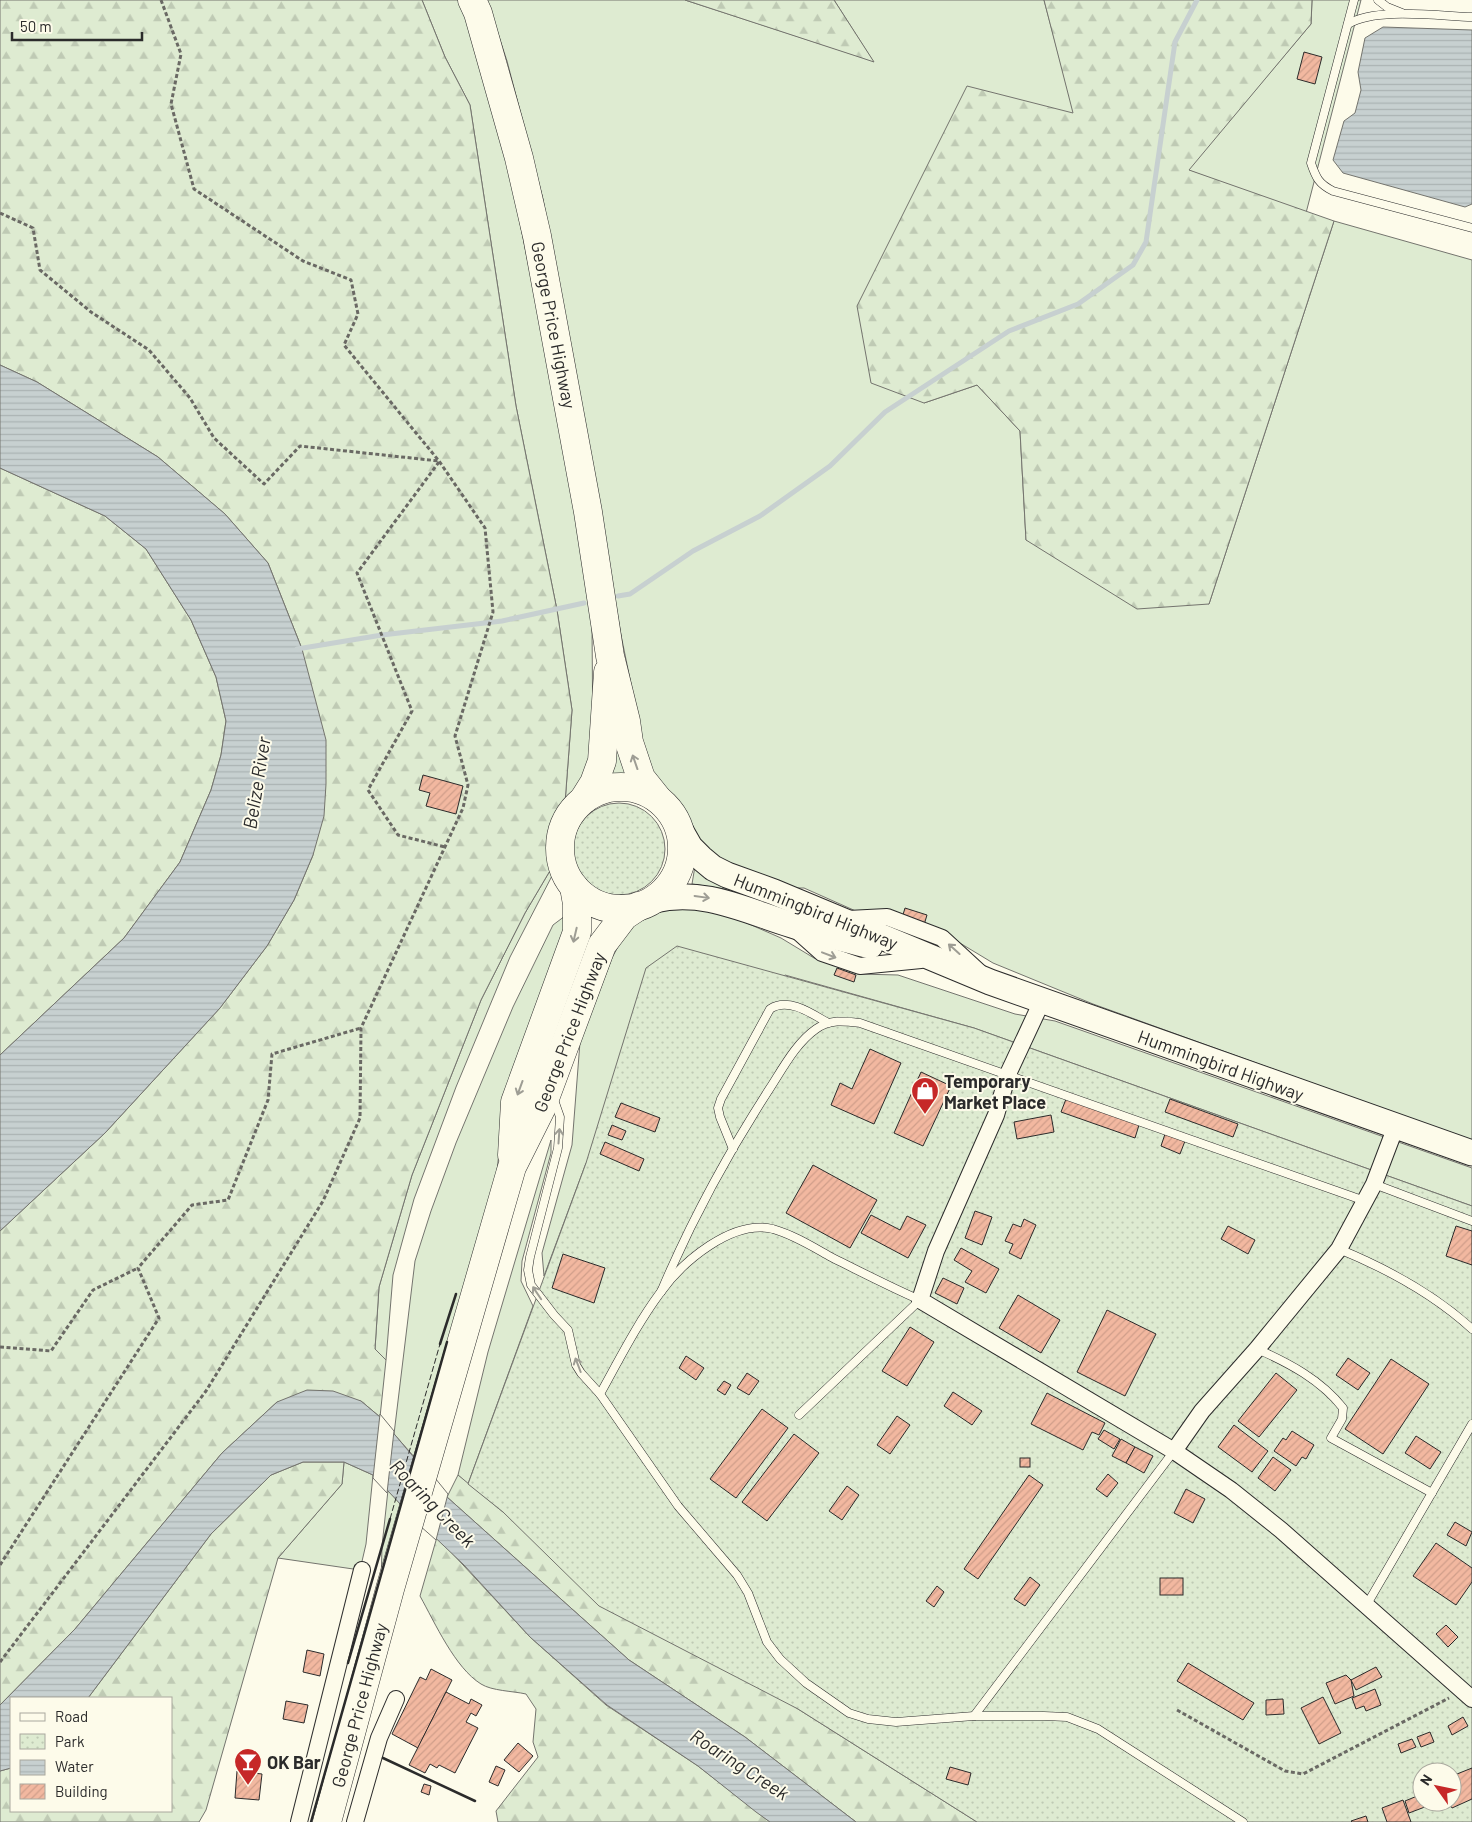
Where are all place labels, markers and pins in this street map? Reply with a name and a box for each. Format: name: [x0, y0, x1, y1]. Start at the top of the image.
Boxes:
place label: Temporary Market Place: [944, 1070, 1046, 1113]
shop icon: Temporary Market Place: [910, 1076, 940, 1115]
bar icon: OK Bar: [233, 1747, 263, 1786]
place label: OK Bar: [267, 1751, 321, 1773]

